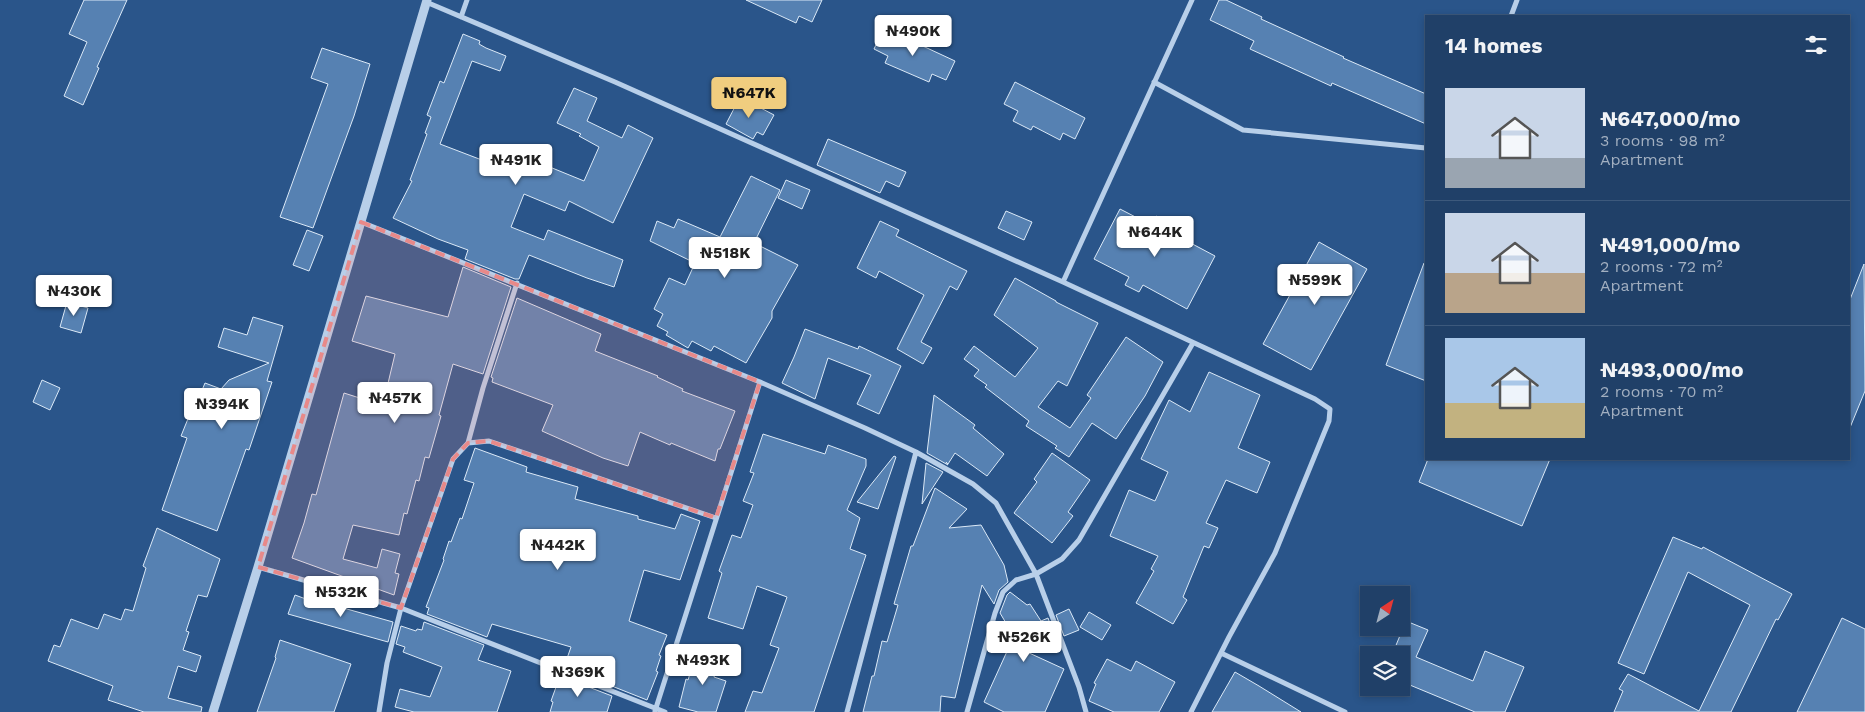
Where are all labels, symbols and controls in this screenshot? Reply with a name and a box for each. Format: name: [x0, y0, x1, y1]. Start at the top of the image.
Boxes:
pin: ₦490K: [878, 15, 948, 57]
text: ₦490K: [886, 21, 940, 40]
icon: filters: [1802, 31, 1830, 59]
text: 14 homes: [1445, 33, 1542, 58]
pin: ₦647K: [714, 76, 784, 119]
text: ₦647K: [722, 83, 776, 102]
text: ₦647,000/mo: [1600, 106, 1740, 131]
icon: home: [1485, 108, 1545, 168]
text: 3 rooms · 98 m²: [1600, 131, 1725, 150]
pin: ₦491K: [481, 144, 551, 186]
text: ₦491K: [490, 150, 542, 169]
text: Apartment: [1600, 150, 1683, 169]
pin: ₦644K: [1120, 216, 1190, 258]
text: ₦644K: [1128, 222, 1182, 241]
text: ₦491,000/mo: [1600, 232, 1740, 257]
icon: home: [1485, 233, 1545, 293]
pin: ₦518K: [690, 236, 760, 279]
text: ₦518K: [700, 243, 750, 262]
text: 2 rooms · 72 m²: [1600, 257, 1723, 276]
pin: ₦599K: [1280, 264, 1350, 306]
text: ₦599K: [1288, 270, 1342, 289]
pin: ₦430K: [39, 274, 109, 317]
text: Apartment: [1600, 276, 1683, 295]
text: ₦430K: [47, 281, 101, 300]
text: ₦493,000/mo: [1600, 357, 1744, 382]
icon: home: [1485, 358, 1545, 418]
pin: ₦457K: [360, 382, 430, 424]
text: 2 rooms · 70 m²: [1600, 382, 1723, 401]
pin: ₦394K: [187, 388, 257, 430]
text: ₦457K: [368, 388, 422, 407]
text: ₦394K: [195, 394, 249, 413]
text: Apartment: [1600, 401, 1683, 420]
pin: ₦442K: [523, 528, 593, 571]
text: ₦442K: [531, 535, 585, 554]
pin: ₦532K: [306, 576, 376, 618]
text: ₦532K: [315, 582, 367, 601]
north arrow: [1360, 586, 1410, 636]
map controls: [1360, 586, 1410, 696]
pin: ₦526K: [989, 620, 1059, 663]
text: ₦526K: [998, 627, 1050, 646]
pin: ₦493K: [668, 644, 738, 686]
button: layers: [1360, 646, 1410, 696]
text: ₦493K: [676, 650, 730, 669]
pin: ₦369K: [543, 656, 613, 698]
text: ₦369K: [551, 662, 605, 681]

